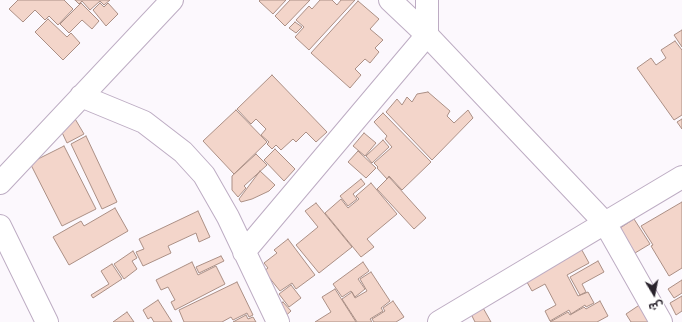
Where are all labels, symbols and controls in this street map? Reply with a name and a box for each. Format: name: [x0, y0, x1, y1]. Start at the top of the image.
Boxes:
north arrow: [634, 274, 674, 314]
text: ش: [647, 298, 665, 314]

